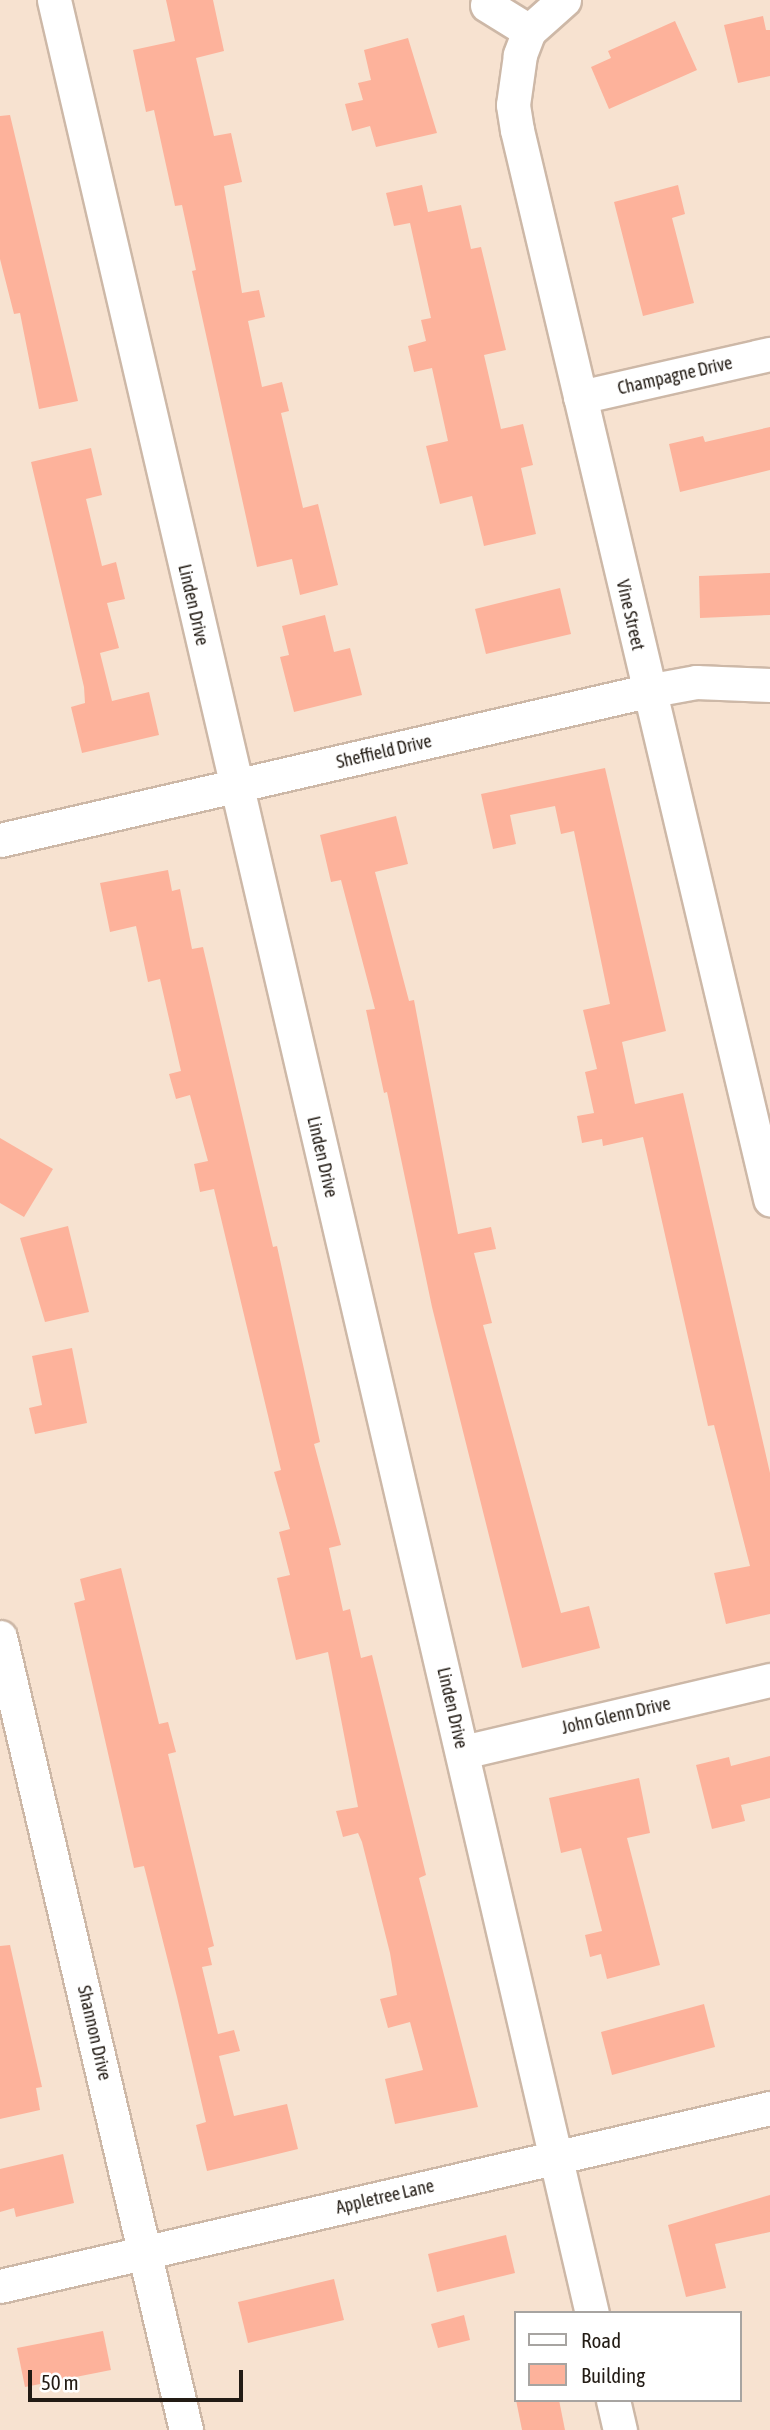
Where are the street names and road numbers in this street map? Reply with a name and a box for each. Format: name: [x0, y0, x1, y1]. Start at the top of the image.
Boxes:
street label: Champagne Drive: [616, 352, 734, 400]
street label: Linden Drive: [173, 562, 213, 648]
street label: Vine Street: [611, 578, 649, 652]
street label: Sheffield Drive: [334, 731, 434, 773]
street label: Linden Drive: [302, 1114, 342, 1200]
street label: Linden Drive: [432, 1665, 472, 1751]
street label: John Glenn Drive: [559, 1693, 673, 1739]
street label: Shannon Drive: [73, 1983, 115, 2083]
street label: Appletree Lane: [334, 2175, 436, 2219]

